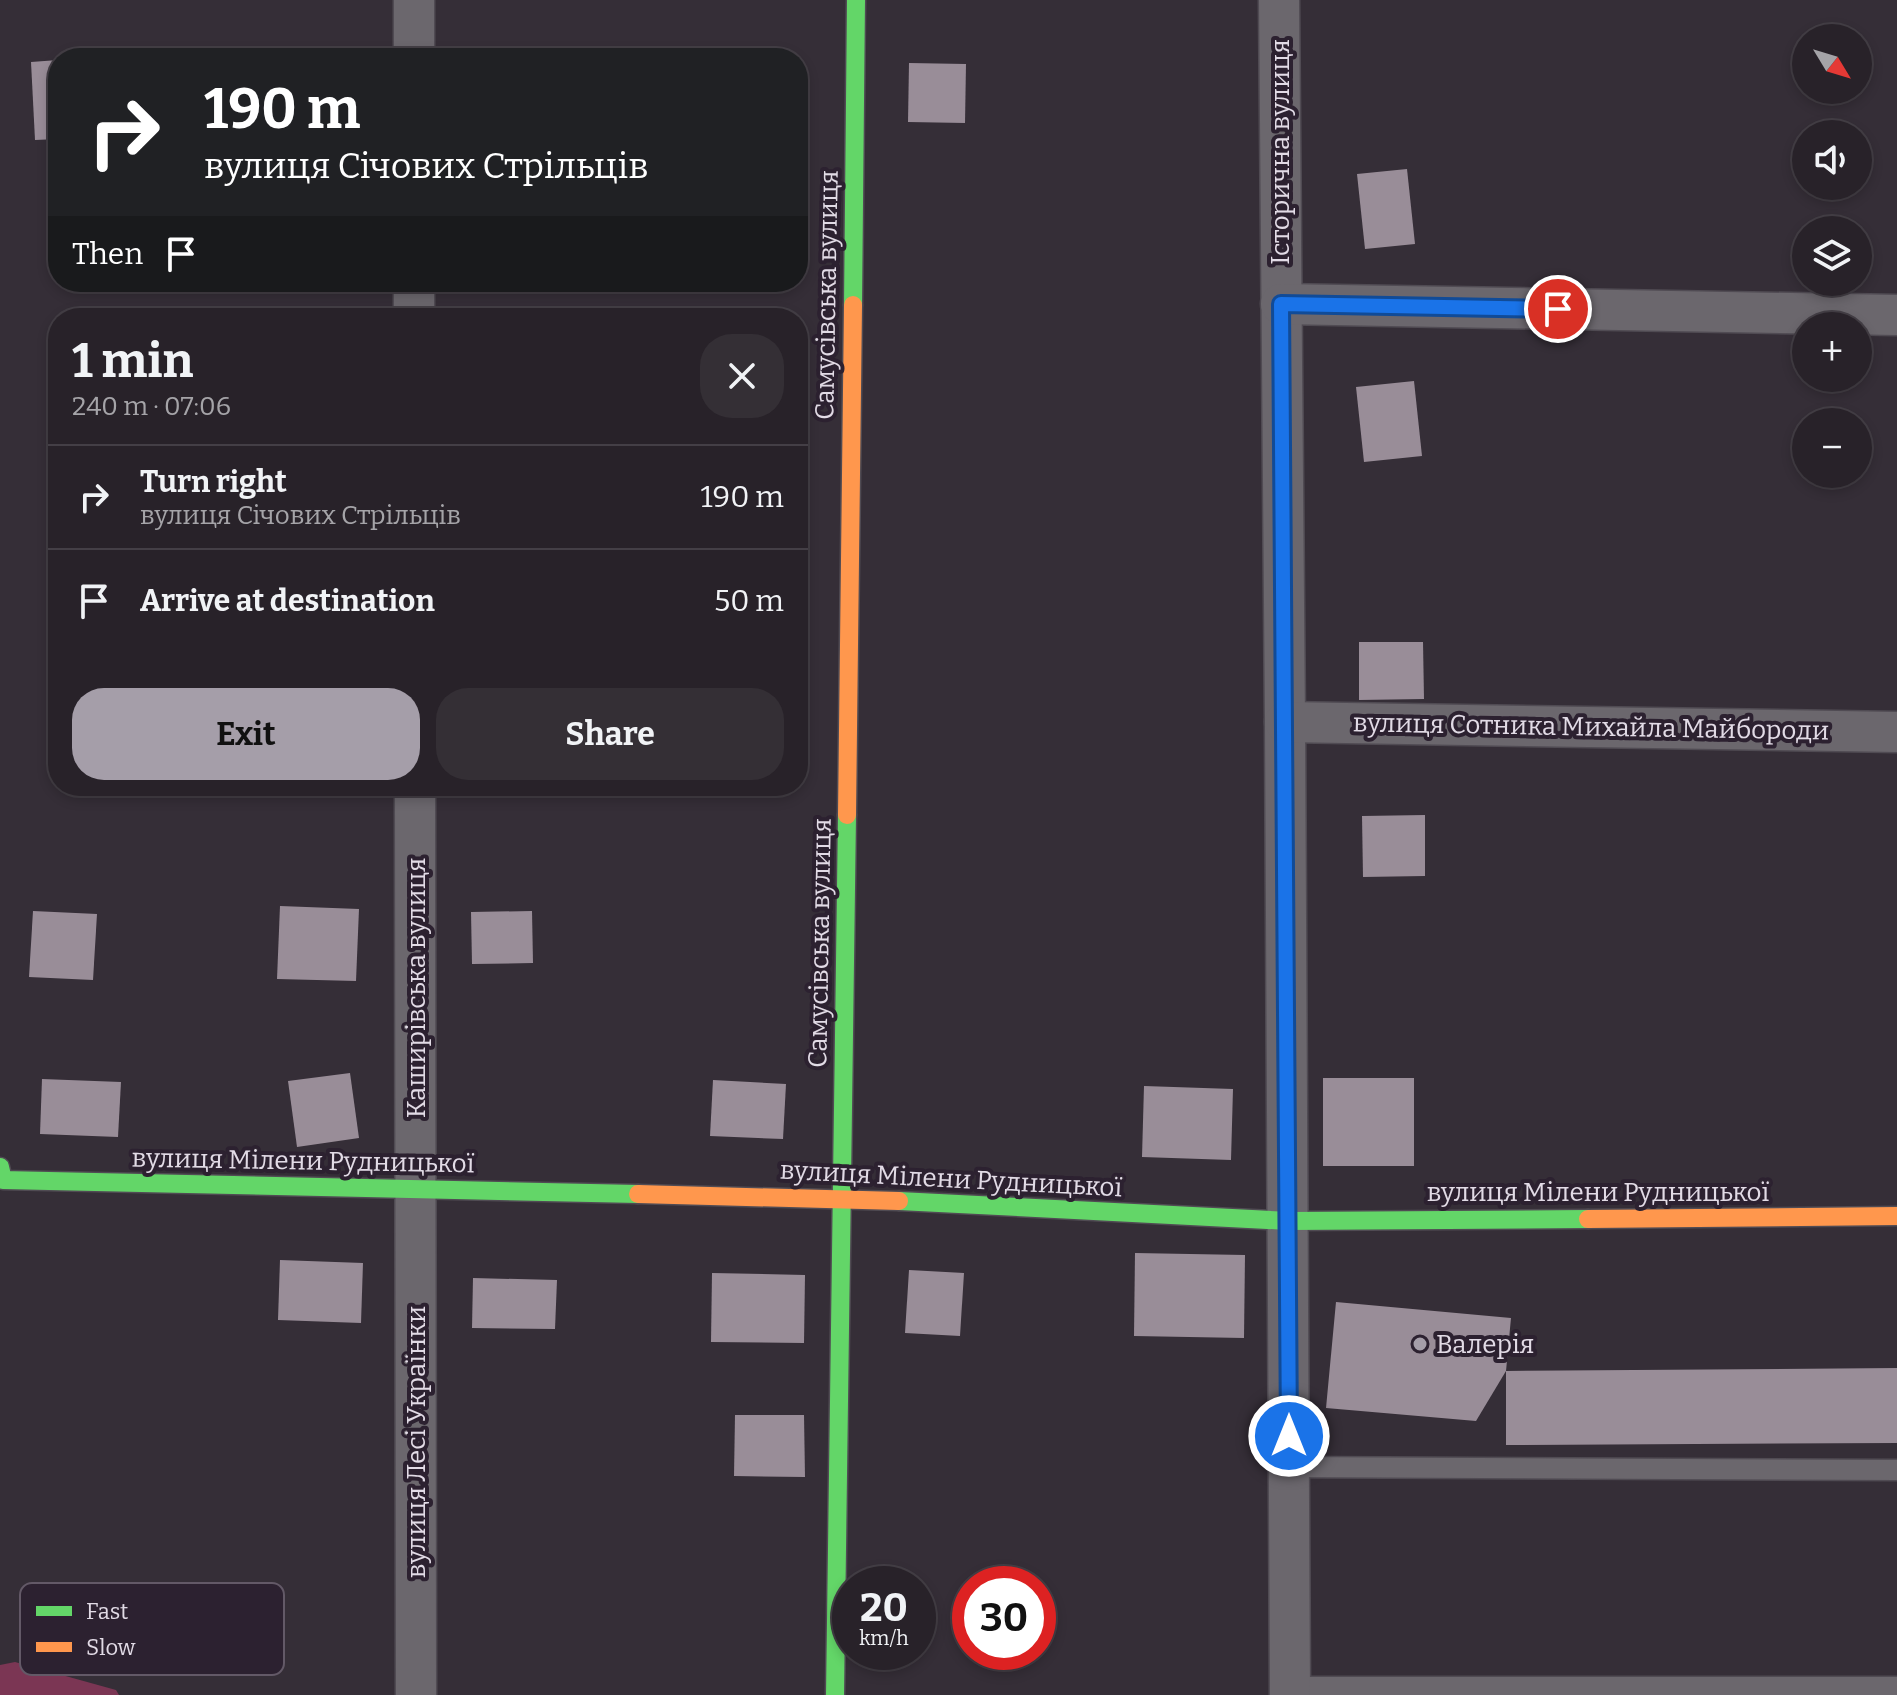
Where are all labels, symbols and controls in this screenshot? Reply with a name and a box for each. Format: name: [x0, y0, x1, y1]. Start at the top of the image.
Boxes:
north arrow: [1792, 24, 1872, 104]
map controls: [1792, 24, 1872, 488]
street label: Історична вулиця: [1265, 39, 1296, 265]
text: 190 m: [204, 76, 360, 143]
icon: right: [72, 80, 176, 184]
button: sound: [1792, 120, 1872, 200]
text: вулиця Січових Стрільців: [204, 144, 648, 188]
street label: Самусівська вулиця: [809, 170, 845, 420]
button: layers: [1792, 216, 1872, 296]
icon: arrive: [159, 232, 203, 276]
text: Then: [72, 236, 143, 272]
pin: [1524, 275, 1592, 343]
icon: arrive: [1536, 287, 1580, 331]
button: +: [1792, 312, 1872, 392]
text: 1 min: [72, 332, 193, 390]
button: close: [700, 334, 784, 418]
text: 240 m · 07:06: [72, 391, 231, 422]
button: −: [1792, 408, 1872, 488]
text: Turn right: [140, 464, 287, 500]
icon: right: [72, 475, 116, 519]
text: 190 m: [700, 479, 784, 515]
text: вулиця Січових Стрільців: [140, 500, 461, 531]
icon: arrive: [72, 579, 116, 623]
text: Arrive at destination: [140, 583, 435, 619]
text: 50 m: [714, 583, 784, 619]
button: Exit: [72, 688, 420, 780]
button: Share: [436, 688, 784, 780]
street label: вулиця Сотника Михайла Майбороди: [1353, 707, 1829, 747]
street label: Самусівська вулиця: [802, 818, 838, 1068]
street label: Каширівська вулиця: [401, 858, 432, 1118]
street label: вулиця Мілени Рудницької: [131, 1143, 475, 1179]
street label: вулиця Мілени Рудницької: [779, 1155, 1123, 1203]
street label: вулиця Мілени Рудницької: [1427, 1177, 1770, 1208]
street label: вулиця Лесі Українки: [401, 1306, 432, 1578]
place label: Валерія: [1436, 1329, 1534, 1360]
marker: Валерія: [1411, 1335, 1429, 1353]
position arrow: [1247, 1394, 1331, 1478]
speed limit sign: 30: [952, 1566, 1056, 1670]
legend: [20, 1583, 284, 1675]
text: 20: [860, 1584, 908, 1632]
text: Fast: [86, 1598, 128, 1625]
text: km/h: [859, 1626, 909, 1650]
text: Slow: [86, 1634, 136, 1661]

